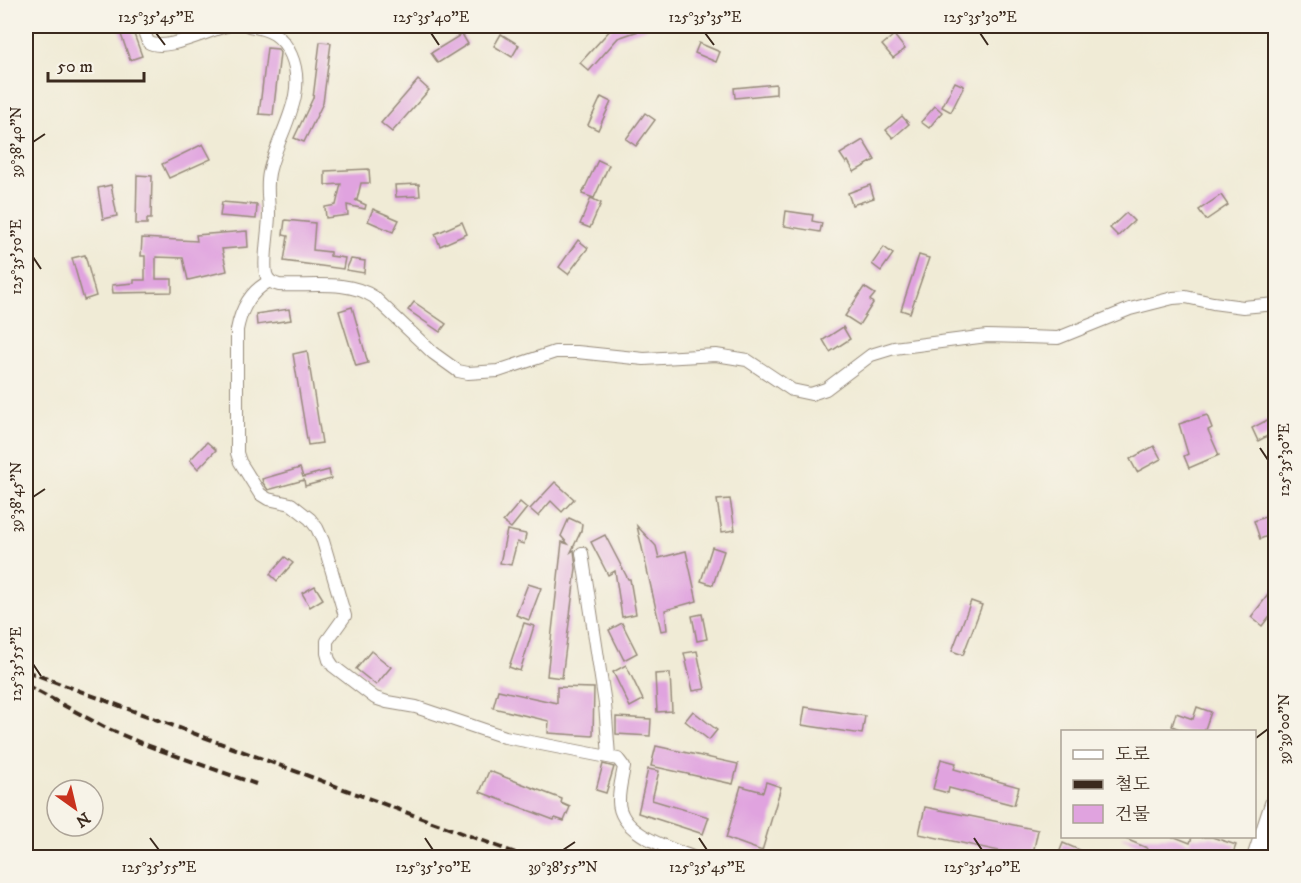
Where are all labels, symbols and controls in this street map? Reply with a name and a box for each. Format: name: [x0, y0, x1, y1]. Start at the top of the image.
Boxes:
text: 125°35'45"E: [118, 8, 194, 27]
text: 125°35'40"E: [393, 8, 470, 27]
text: 125°35'35"E: [668, 8, 742, 27]
text: 125°35'30"E: [943, 8, 1017, 27]
scale bar: [48, 45, 144, 83]
text: 50 m: [57, 56, 93, 78]
text: 39°38'40"N: [7, 106, 26, 178]
text: 125°35'50"E: [7, 219, 26, 295]
text: 125°35'30"E: [1275, 423, 1294, 497]
text: 39°38'45"N: [7, 462, 26, 532]
text: 125°35'55"E: [7, 626, 26, 701]
text: 39°39'00"N: [1275, 694, 1294, 764]
legend: [1061, 730, 1256, 838]
text: 도로: [1115, 744, 1150, 766]
text: 철도: [1115, 774, 1150, 796]
north arrow: [45, 778, 105, 838]
text: 건물: [1115, 804, 1150, 826]
text: N: [72, 808, 94, 832]
text: 125°35'55"E: [122, 858, 197, 877]
text: 125°35'50"E: [395, 858, 471, 877]
text: 39°38'55"N: [528, 858, 598, 877]
text: 125°35'45"E: [669, 858, 745, 877]
text: 125°35'40"E: [944, 858, 1021, 877]

